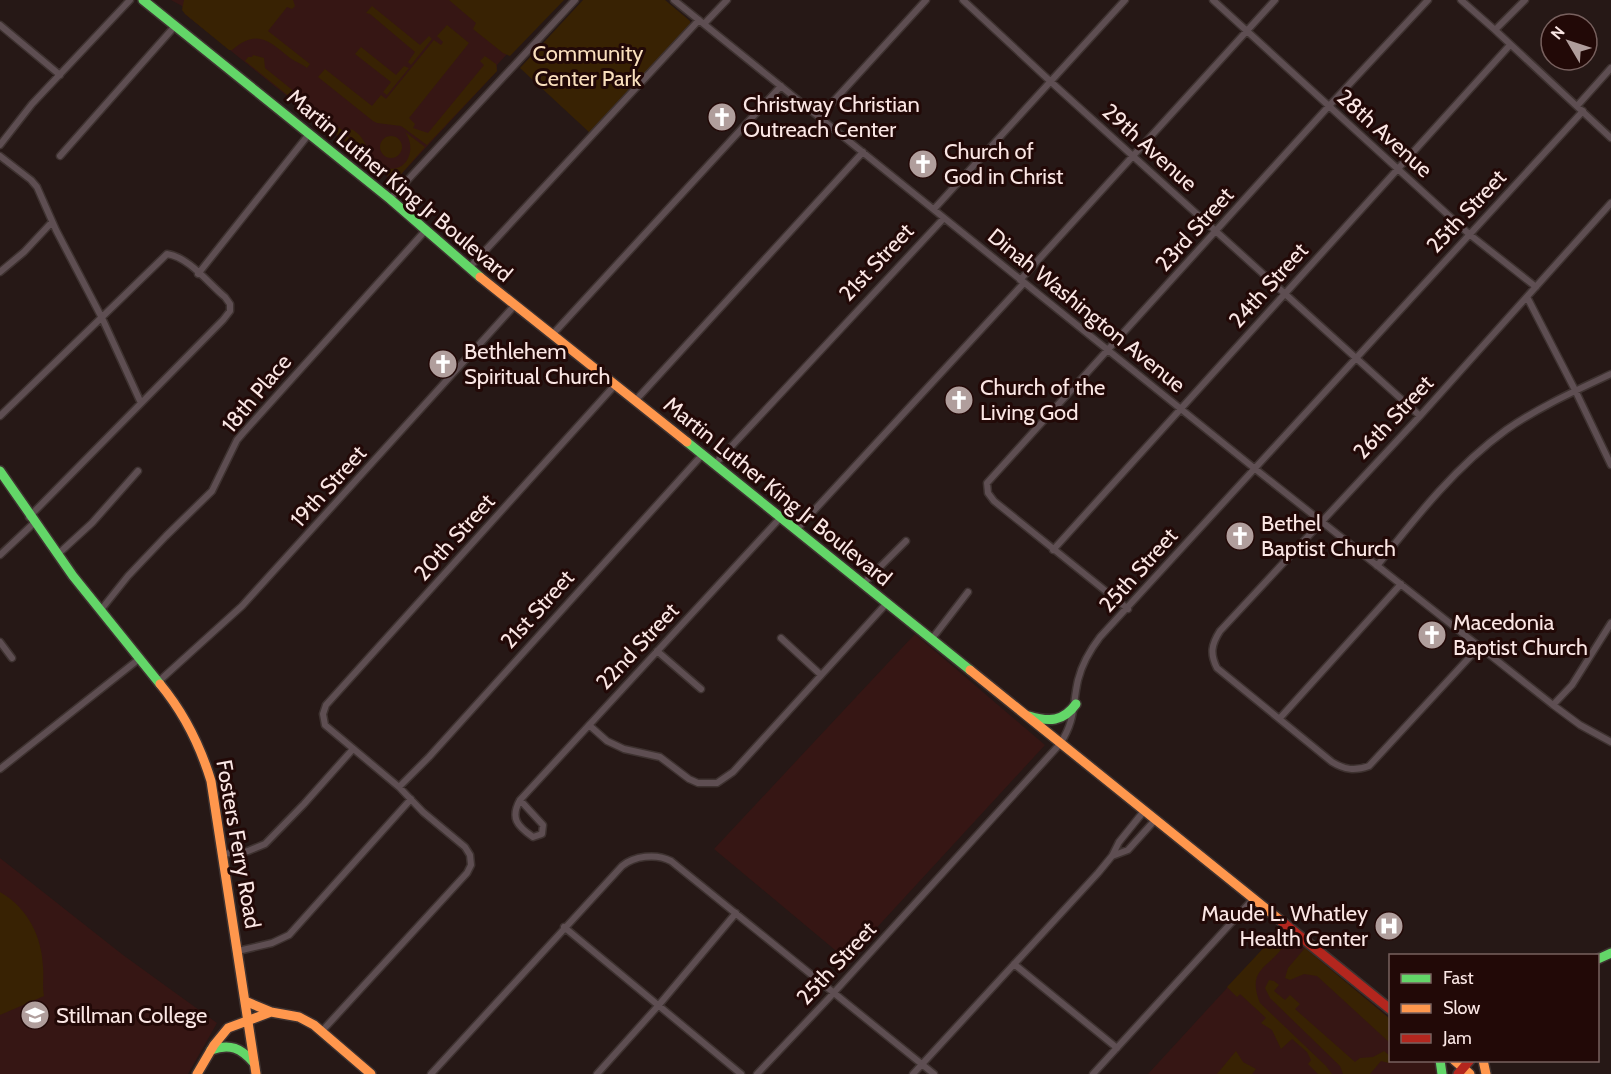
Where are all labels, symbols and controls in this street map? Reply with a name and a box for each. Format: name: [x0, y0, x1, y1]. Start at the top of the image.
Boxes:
north arrow: [1539, 12, 1599, 72]
text: N: [1547, 23, 1569, 43]
park label: Community Center Park: [533, 40, 643, 92]
street label: Martin Luther King Jr Boulevard: [282, 83, 518, 288]
street label: 28th Avenue: [1331, 84, 1438, 183]
place label: Christway Christian Outreach Center: [743, 91, 920, 143]
street label: 29th Avenue: [1097, 98, 1203, 197]
church icon: Christway Christian Outreach Center: [706, 101, 738, 133]
place label: Church of God in Christ: [944, 138, 1064, 190]
church icon: Church of God in Christ: [907, 148, 939, 180]
street label: 25th Street: [1421, 164, 1512, 259]
street label: 23rd Street: [1150, 181, 1240, 277]
street label: 21st Street: [834, 217, 920, 307]
street label: Dinah Washington Avenue: [983, 222, 1191, 398]
street label: 24th Street: [1223, 237, 1314, 333]
place label: Bethlehem Spiritual Church: [464, 338, 610, 390]
church icon: Bethlehem Spiritual Church: [427, 348, 459, 380]
street label: 18th Place: [216, 349, 297, 438]
street label: 26th Street: [1348, 369, 1439, 465]
place label: Church of the Living God: [980, 374, 1105, 426]
church icon: Church of the Living God: [943, 384, 975, 416]
street label: Martin Luther King Jr Boulevard: [658, 391, 897, 592]
street label: 19th Street: [285, 440, 372, 533]
street label: 20th Street: [408, 488, 501, 586]
place label: Bethel Baptist Church: [1261, 510, 1396, 562]
church icon: Bethel Baptist Church: [1224, 520, 1256, 552]
street label: 25th Street: [1093, 522, 1184, 618]
street label: 21st Street: [495, 564, 580, 654]
street label: 22nd Street: [590, 597, 685, 695]
place label: Macedonia Baptist Church: [1453, 609, 1588, 661]
church icon: Macedonia Baptist Church: [1416, 619, 1448, 651]
street label: Fosters Ferry Road: [210, 758, 267, 931]
place label: Maude L. Whatley Health Center: [1201, 900, 1368, 952]
hospital icon: Maude L. Whatley Health Center: [1373, 910, 1405, 942]
street label: 25th Street: [791, 916, 882, 1011]
legend: [1389, 954, 1599, 1062]
text: Fast: [1443, 967, 1474, 989]
text: Slow: [1443, 997, 1480, 1019]
school or university icon: Stillman College: [19, 999, 51, 1031]
place label: Stillman College: [56, 1002, 207, 1029]
text: Jam: [1442, 1027, 1472, 1049]

